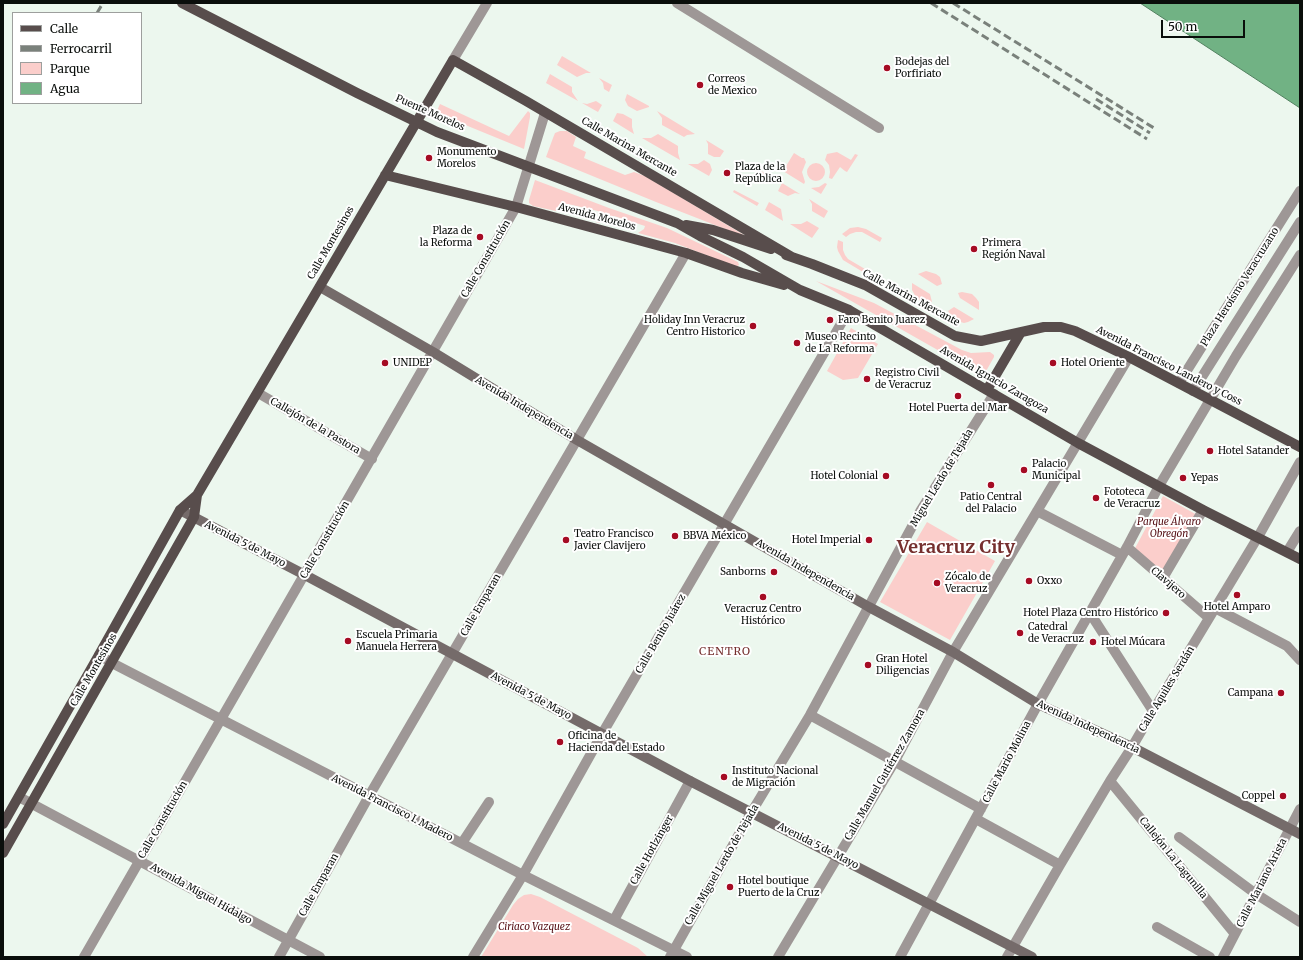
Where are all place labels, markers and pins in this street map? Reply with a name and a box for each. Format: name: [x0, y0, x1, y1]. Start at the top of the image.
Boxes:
place label: Bodejas del Porfiriato: [895, 56, 949, 80]
marker: Bodejas del Porfiriato: [882, 63, 892, 73]
place label: Correos de Mexico: [708, 73, 757, 96]
marker: Correos de Mexico: [695, 80, 705, 90]
place label: Monumento Morelos: [437, 146, 496, 170]
marker: Monumento Morelos: [424, 153, 434, 163]
place label: Plaza de la República: [735, 161, 785, 184]
marker: Plaza de la República: [722, 168, 732, 178]
place label: Plaza de la Reforma: [420, 225, 472, 248]
marker: Plaza de la Reforma: [475, 232, 485, 242]
place label: Primera Región Naval: [982, 237, 1045, 260]
marker: Primera Región Naval: [969, 244, 979, 254]
place label: Holiday Inn Veracruz Centro Historico: [644, 314, 745, 338]
place label: Faro Benito Juarez: [838, 314, 925, 326]
marker: Faro Benito Juarez: [825, 315, 835, 325]
marker: Holiday Inn Veracruz Centro Historico: [748, 321, 758, 331]
place label: Museo Recinto de La Reforma: [805, 331, 876, 354]
marker: Museo Recinto de La Reforma: [792, 338, 802, 348]
place label: UNIDEP: [393, 357, 432, 369]
place label: Hotel Oriente: [1061, 357, 1125, 369]
marker: UNIDEP: [380, 358, 390, 368]
marker: Hotel Oriente: [1048, 358, 1058, 368]
place label: Registro Civil de Veracruz: [875, 367, 939, 390]
marker: Registro Civil de Veracruz: [862, 374, 872, 384]
marker: Hotel Puerta del Mar: [953, 391, 963, 401]
place label: Hotel Puerta del Mar: [909, 402, 1007, 414]
place label: Hotel Satander: [1218, 445, 1289, 457]
marker: Hotel Satander: [1205, 446, 1215, 456]
place label: Palacio Municipal: [1032, 458, 1081, 482]
marker: Palacio Municipal: [1019, 465, 1029, 475]
place label: Hotel Colonial: [810, 470, 878, 482]
marker: Hotel Colonial: [881, 471, 891, 481]
place label: Yepas: [1191, 472, 1218, 484]
marker: Yepas: [1178, 473, 1188, 483]
marker: Patio Central del Palacio: [986, 480, 996, 490]
place label: Fototeca de Veracruz: [1104, 486, 1160, 510]
place label: Patio Central del Palacio: [960, 491, 1022, 514]
marker: Fototeca de Veracruz: [1091, 493, 1101, 503]
place label: Teatro Francisco Javier Clavijero: [574, 528, 654, 552]
place label: BBVA México: [683, 530, 746, 542]
marker: BBVA México: [670, 531, 680, 541]
place label: Hotel Imperial: [792, 534, 861, 546]
marker: Teatro Francisco Javier Clavijero: [561, 535, 571, 545]
marker: Hotel Imperial: [864, 535, 874, 545]
place label: Sanborns: [720, 566, 766, 578]
marker: Sanborns: [769, 567, 779, 577]
place label: Zócalo de Veracruz: [945, 571, 991, 594]
place label: Oxxo: [1037, 575, 1062, 587]
marker: Oxxo: [1024, 576, 1034, 586]
marker: Zócalo de Veracruz: [932, 578, 942, 588]
marker: Hotel Amparo: [1232, 590, 1242, 600]
marker: Veracruz Centro Histórico: [758, 592, 768, 602]
place label: Hotel Amparo: [1204, 601, 1270, 613]
place label: Veracruz Centro Histórico: [725, 603, 801, 626]
place label: Hotel Plaza Centro Histórico: [1023, 607, 1158, 619]
marker: Hotel Plaza Centro Histórico: [1161, 608, 1171, 618]
place label: Catedral de Veracruz: [1028, 621, 1084, 644]
marker: Catedral de Veracruz: [1015, 628, 1025, 638]
place label: Escuela Primaria Manuela Herrera: [356, 629, 437, 652]
marker: Escuela Primaria Manuela Herrera: [343, 636, 353, 646]
place label: Hotel Múcara: [1101, 636, 1165, 648]
marker: Hotel Múcara: [1088, 637, 1098, 647]
place label: Gran Hotel Diligencias: [876, 653, 929, 676]
marker: Gran Hotel Diligencias: [863, 660, 873, 670]
place label: Campana: [1228, 687, 1273, 699]
marker: Campana: [1276, 688, 1286, 698]
place label: Oficina de Hacienda del Estado: [568, 730, 665, 754]
marker: Oficina de Hacienda del Estado: [555, 737, 565, 747]
place label: Instituto Nacional de Migración: [732, 765, 818, 788]
marker: Instituto Nacional de Migración: [719, 772, 729, 782]
place label: Coppel: [1242, 790, 1275, 802]
marker: Coppel: [1278, 791, 1288, 801]
place label: Hotel boutique Puerto de la Cruz: [738, 875, 819, 898]
marker: Hotel boutique Puerto de la Cruz: [725, 882, 735, 892]

